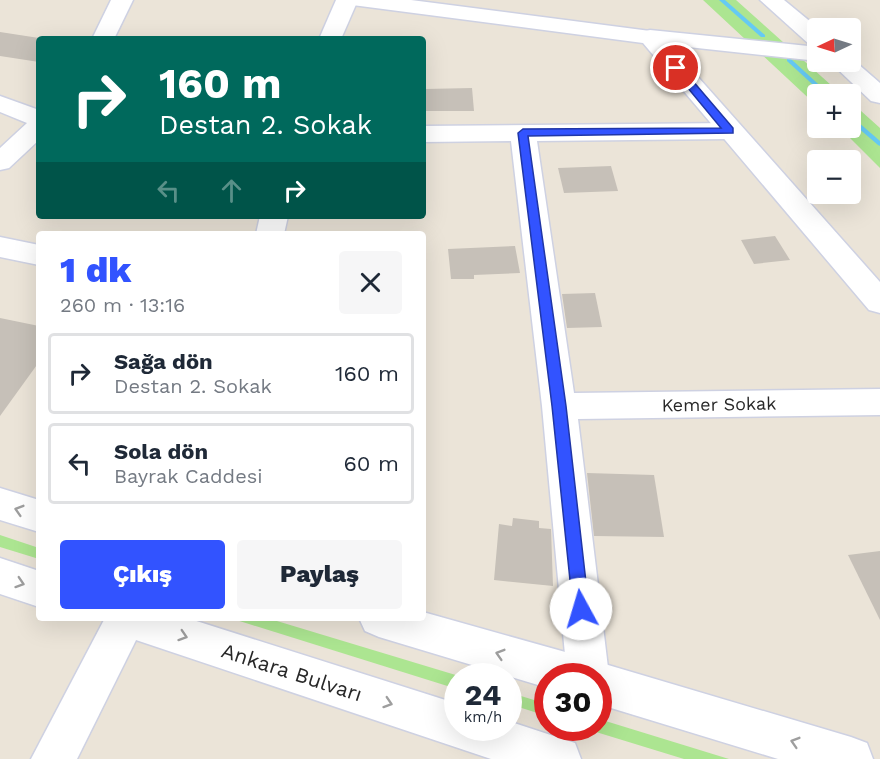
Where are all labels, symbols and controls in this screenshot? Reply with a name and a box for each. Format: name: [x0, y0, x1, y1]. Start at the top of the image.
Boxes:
north arrow: [807, 18, 861, 72]
map controls: [807, 18, 861, 204]
pin: [650, 42, 701, 93]
icon: arrive: [659, 51, 692, 84]
text: 160 m: [159, 59, 282, 108]
icon: right: [60, 60, 138, 138]
button: +: [807, 84, 861, 138]
text: Destan 2. Sokak: [159, 109, 372, 141]
button: −: [807, 150, 861, 204]
icon: left: [152, 174, 185, 207]
icon: ahead: [215, 174, 248, 207]
icon: right: [278, 174, 311, 207]
text: 1 dk: [60, 249, 131, 291]
button: close: [339, 251, 402, 314]
text: 260 m · 13:16: [60, 293, 185, 317]
text: Sağa dön: [114, 349, 213, 374]
icon: right: [63, 357, 96, 390]
text: 160 m: [335, 361, 399, 386]
text: Destan 2. Sokak: [114, 374, 272, 398]
street label: Kemer Sokak: [661, 392, 777, 416]
text: Sola dön: [114, 439, 208, 464]
icon: left: [63, 447, 96, 480]
text: 60 m: [343, 451, 399, 476]
text: Bayrak Caddesi: [114, 464, 263, 488]
one-way arrow: [15, 505, 25, 517]
button: Çıkış: [60, 540, 225, 609]
button: Paylaş: [237, 540, 402, 609]
one-way arrow: [14, 576, 24, 588]
position arrow: [549, 577, 613, 641]
one-way arrow: [177, 629, 188, 641]
street label: Ankara Bulvarı: [218, 637, 366, 707]
one-way arrow: [495, 649, 506, 661]
speed limit sign: 30: [534, 663, 612, 741]
text: 24: [465, 677, 501, 712]
one-way arrow: [382, 696, 393, 709]
text: km/h: [464, 708, 502, 726]
one-way arrow: [790, 737, 801, 749]

